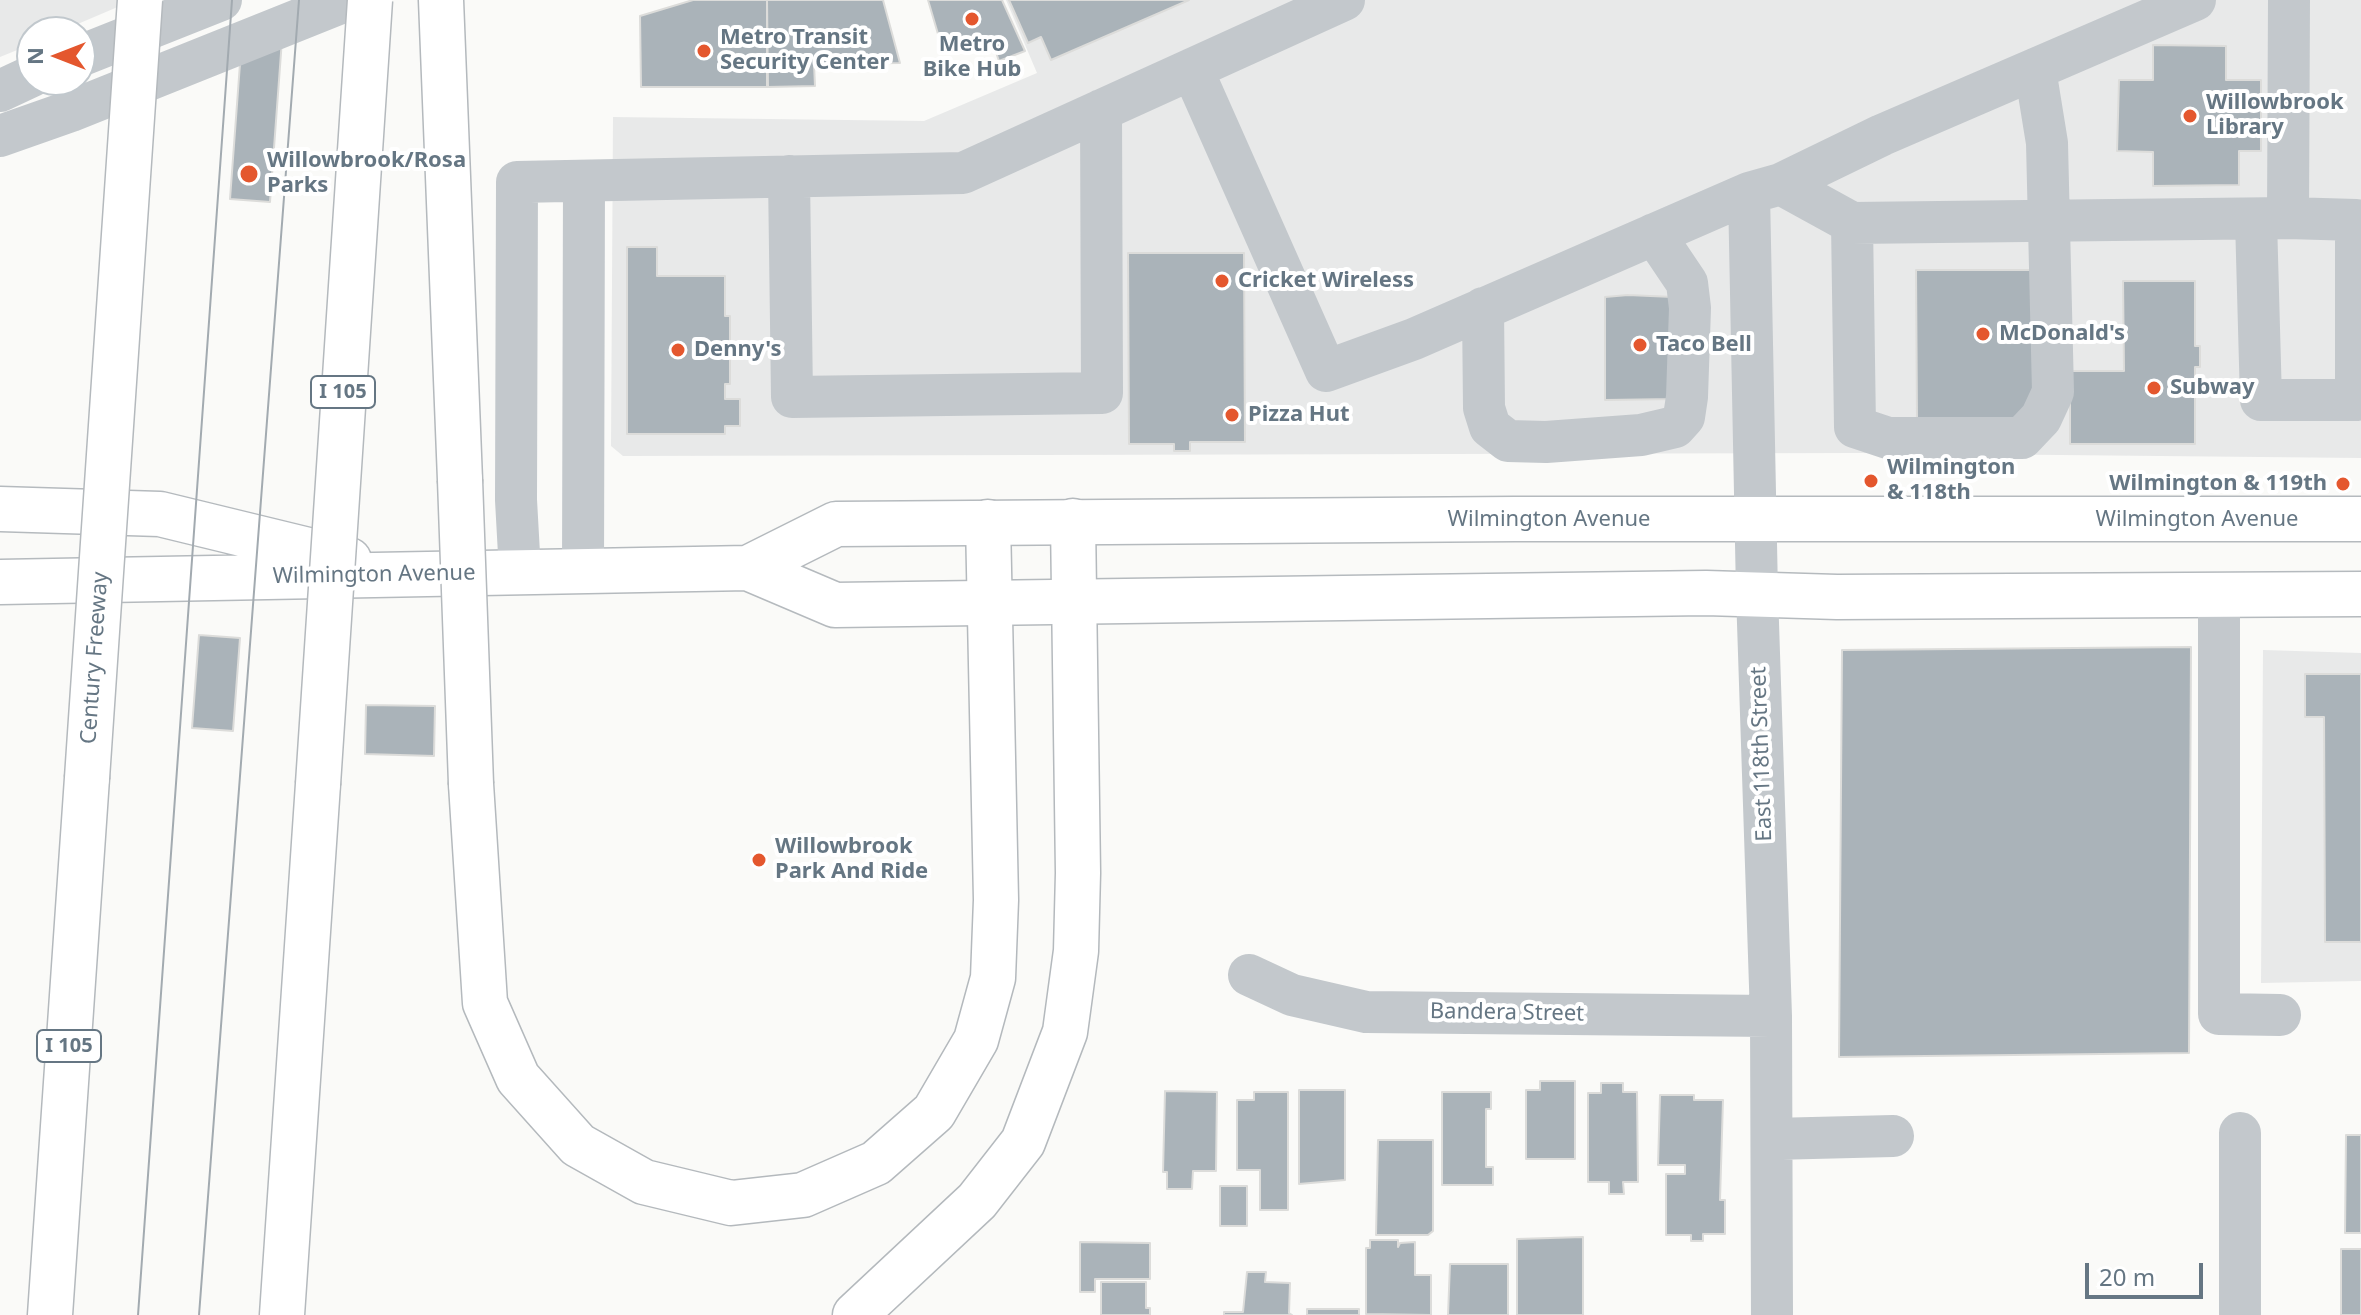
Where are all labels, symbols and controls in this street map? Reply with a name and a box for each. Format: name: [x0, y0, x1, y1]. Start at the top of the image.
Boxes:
marker: Metro Bike Hub: [963, 10, 981, 28]
north arrow: [16, 16, 96, 96]
place label: Metro Transit Security Center: [720, 25, 889, 76]
place label: Metro Bike Hub: [923, 32, 1021, 84]
marker: Metro Transit Security Center: [695, 42, 713, 60]
text: N: [19, 47, 49, 65]
place label: Willowbrook Library: [2206, 90, 2344, 142]
marker: Willowbrook Library: [2181, 107, 2199, 125]
place label: Willowbrook/Rosa Parks: [267, 148, 466, 200]
marker: Willowbrook/Rosa Parks: [238, 163, 260, 185]
place label: Cricket Wireless: [1238, 268, 1414, 294]
marker: Cricket Wireless: [1213, 272, 1231, 290]
place label: McDonald's: [1999, 321, 2125, 347]
marker: McDonald's: [1974, 325, 1992, 343]
place label: Taco Bell: [1656, 332, 1752, 358]
marker: Taco Bell: [1631, 336, 1649, 354]
place label: Denny's: [694, 337, 782, 363]
marker: Denny's: [669, 341, 687, 359]
place label: Subway: [2170, 375, 2254, 401]
road number: I 105: [311, 376, 375, 408]
marker: Subway: [2145, 379, 2163, 397]
place label: Pizza Hut: [1248, 402, 1350, 428]
marker: Pizza Hut: [1223, 406, 1241, 424]
place label: Wilmington & 118th: [1887, 455, 2015, 506]
place label: Wilmington & 119th: [2109, 471, 2327, 497]
marker: Wilmington & 118th: [1862, 472, 1880, 490]
marker: Wilmington & 119th: [2334, 475, 2352, 493]
street label: Wilmington Avenue: [1448, 507, 1650, 533]
street label: Wilmington Avenue: [2096, 507, 2298, 533]
street label: Wilmington Avenue: [272, 560, 476, 590]
street label: Century Freeway: [76, 571, 114, 745]
street label: East 118th Street: [1746, 666, 1778, 842]
place label: Willowbrook Park And Ride: [775, 834, 928, 886]
marker: Willowbrook Park And Ride: [750, 851, 768, 869]
street label: Bandera Street: [1430, 998, 1584, 1028]
road number: I 105: [37, 1030, 101, 1062]
scale bar: [2089, 1247, 2207, 1297]
text: 20 m: [2099, 1260, 2155, 1293]

